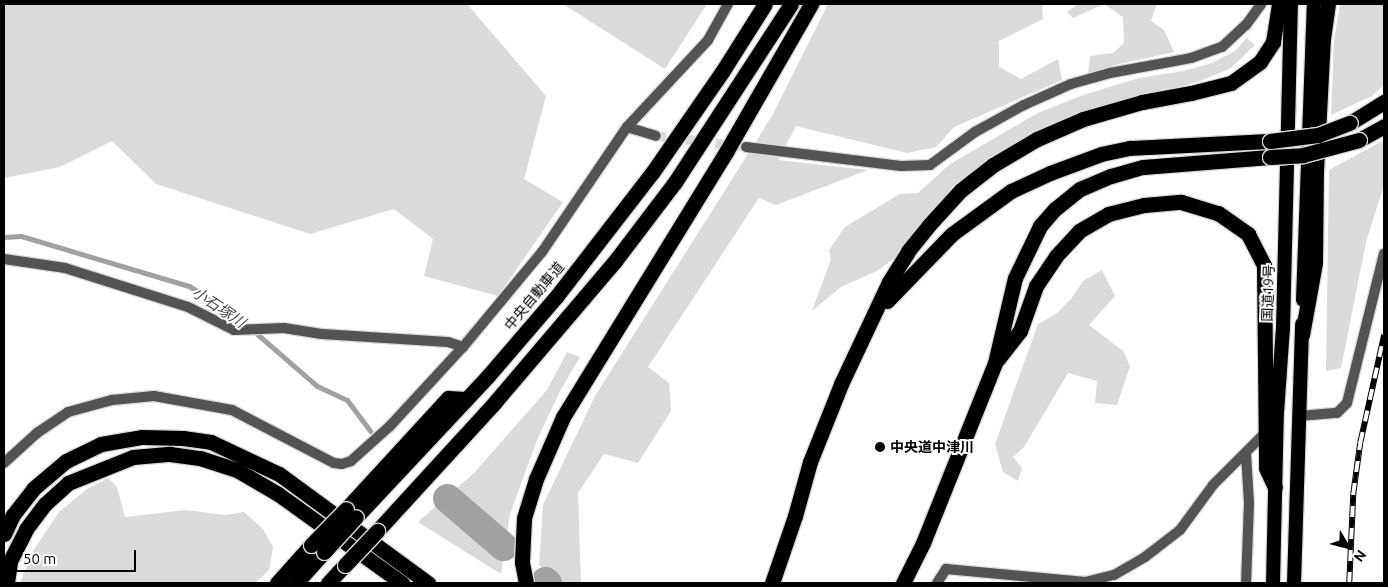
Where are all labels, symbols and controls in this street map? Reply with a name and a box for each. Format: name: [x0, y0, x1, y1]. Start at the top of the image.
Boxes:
street label: 中央自動車道: [501, 258, 567, 334]
street label: 国道19号: [1259, 264, 1277, 322]
water label: 小石塚川: [189, 283, 249, 331]
place label: 中央道中津川: [890, 439, 974, 455]
marker: 中央道中津川: [874, 441, 886, 453]
north arrow: [1323, 522, 1373, 572]
scale bar: [18, 540, 139, 572]
text: N: [1350, 547, 1370, 565]
text: 50 m: [23, 550, 56, 567]

